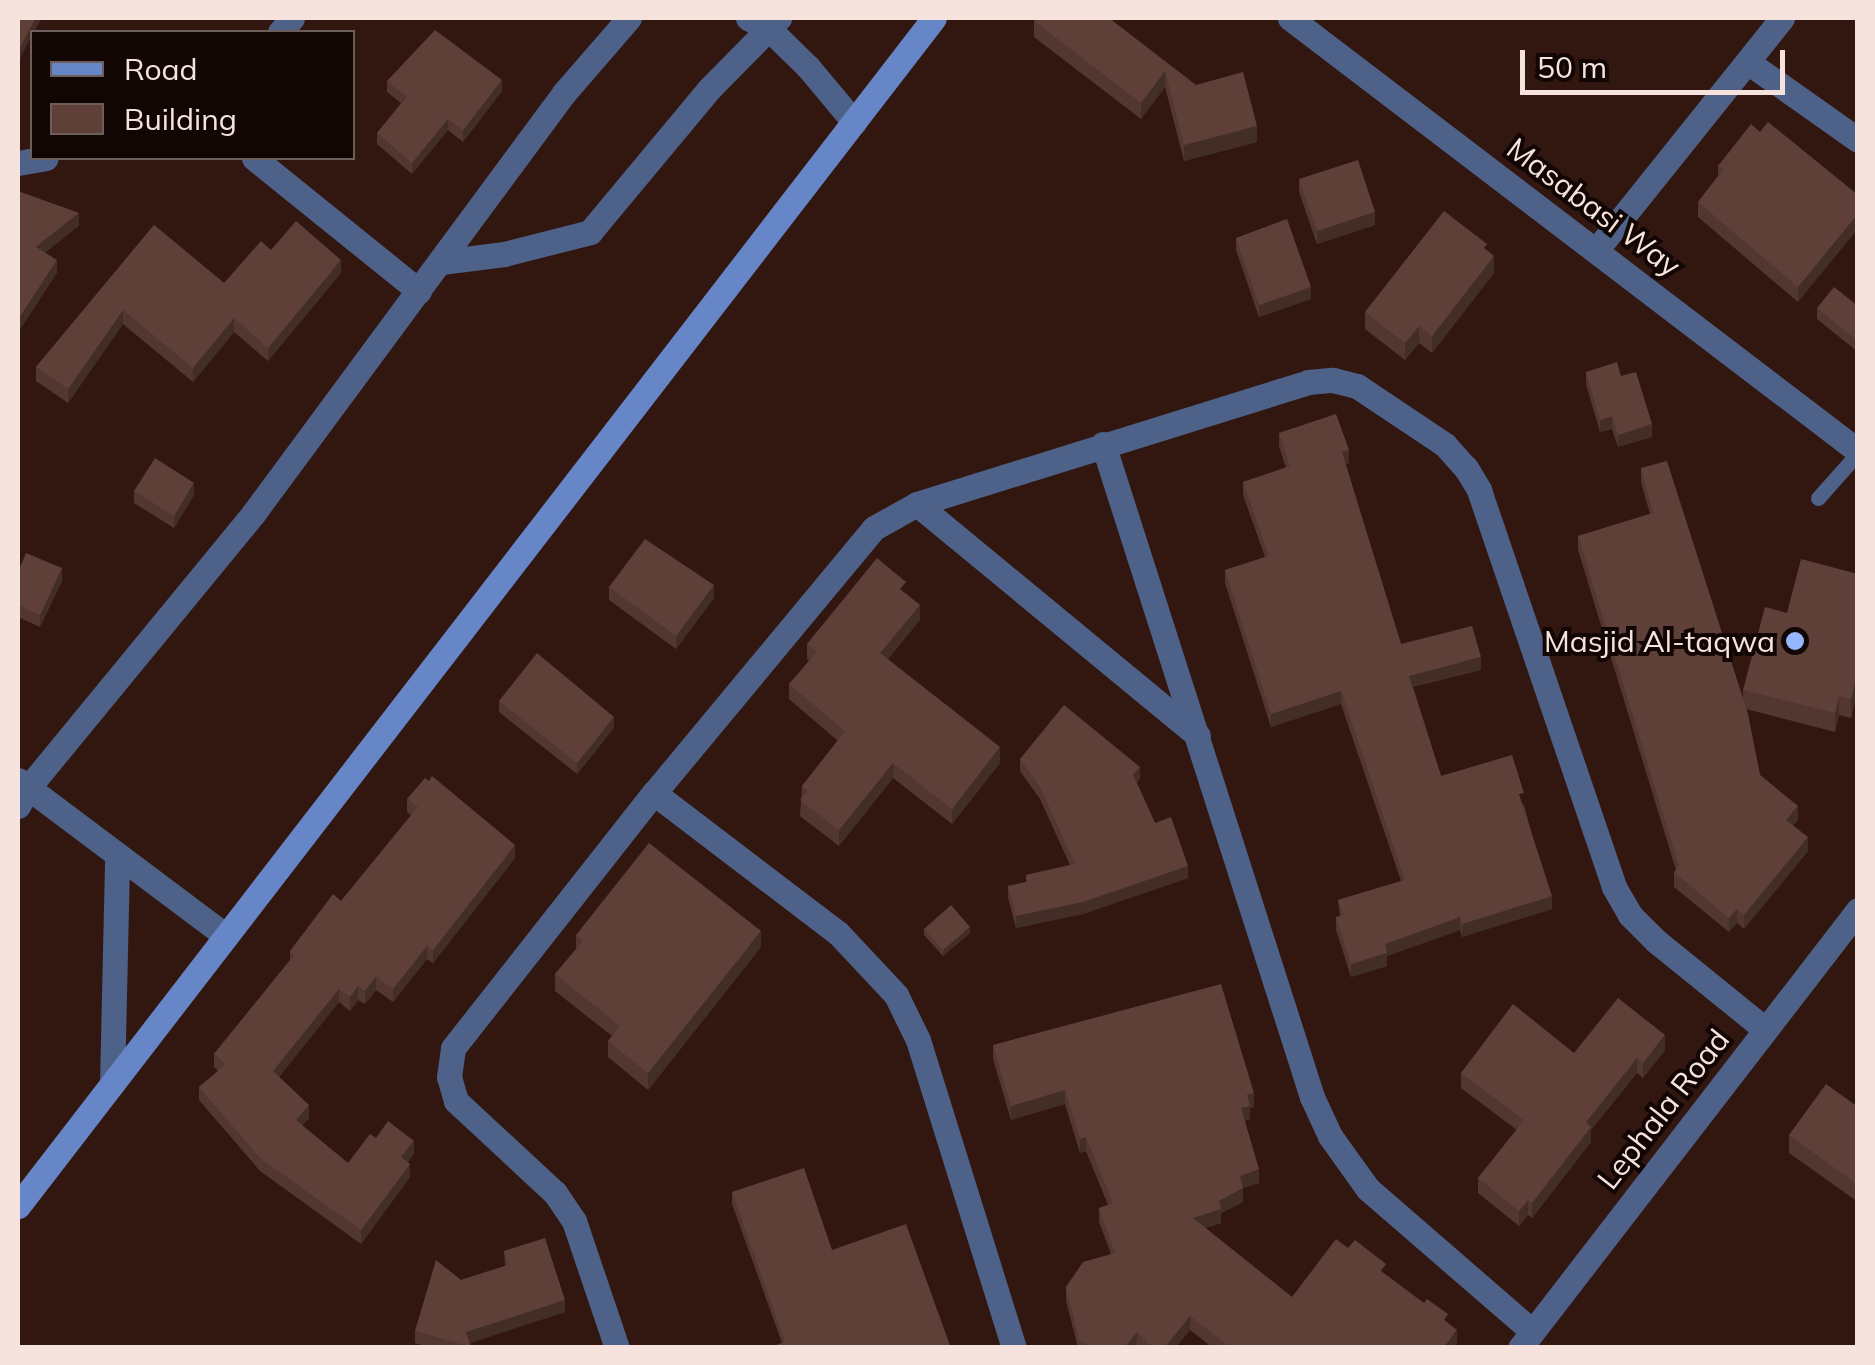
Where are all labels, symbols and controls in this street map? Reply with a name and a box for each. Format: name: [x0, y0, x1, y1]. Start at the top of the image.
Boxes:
legend: [30, 30, 355, 160]
scale bar: [1525, 30, 1790, 92]
text: 50 m: [1537, 48, 1607, 86]
text: Road: [124, 50, 198, 88]
text: Building: [124, 100, 237, 138]
street label: Masabasi Way: [1500, 130, 1688, 284]
place label: Masjid Al-taqwa: [1544, 623, 1775, 659]
marker: Masjid Al-taqwa: [1784, 630, 1806, 652]
street label: Lephala Road: [1590, 1022, 1736, 1196]

